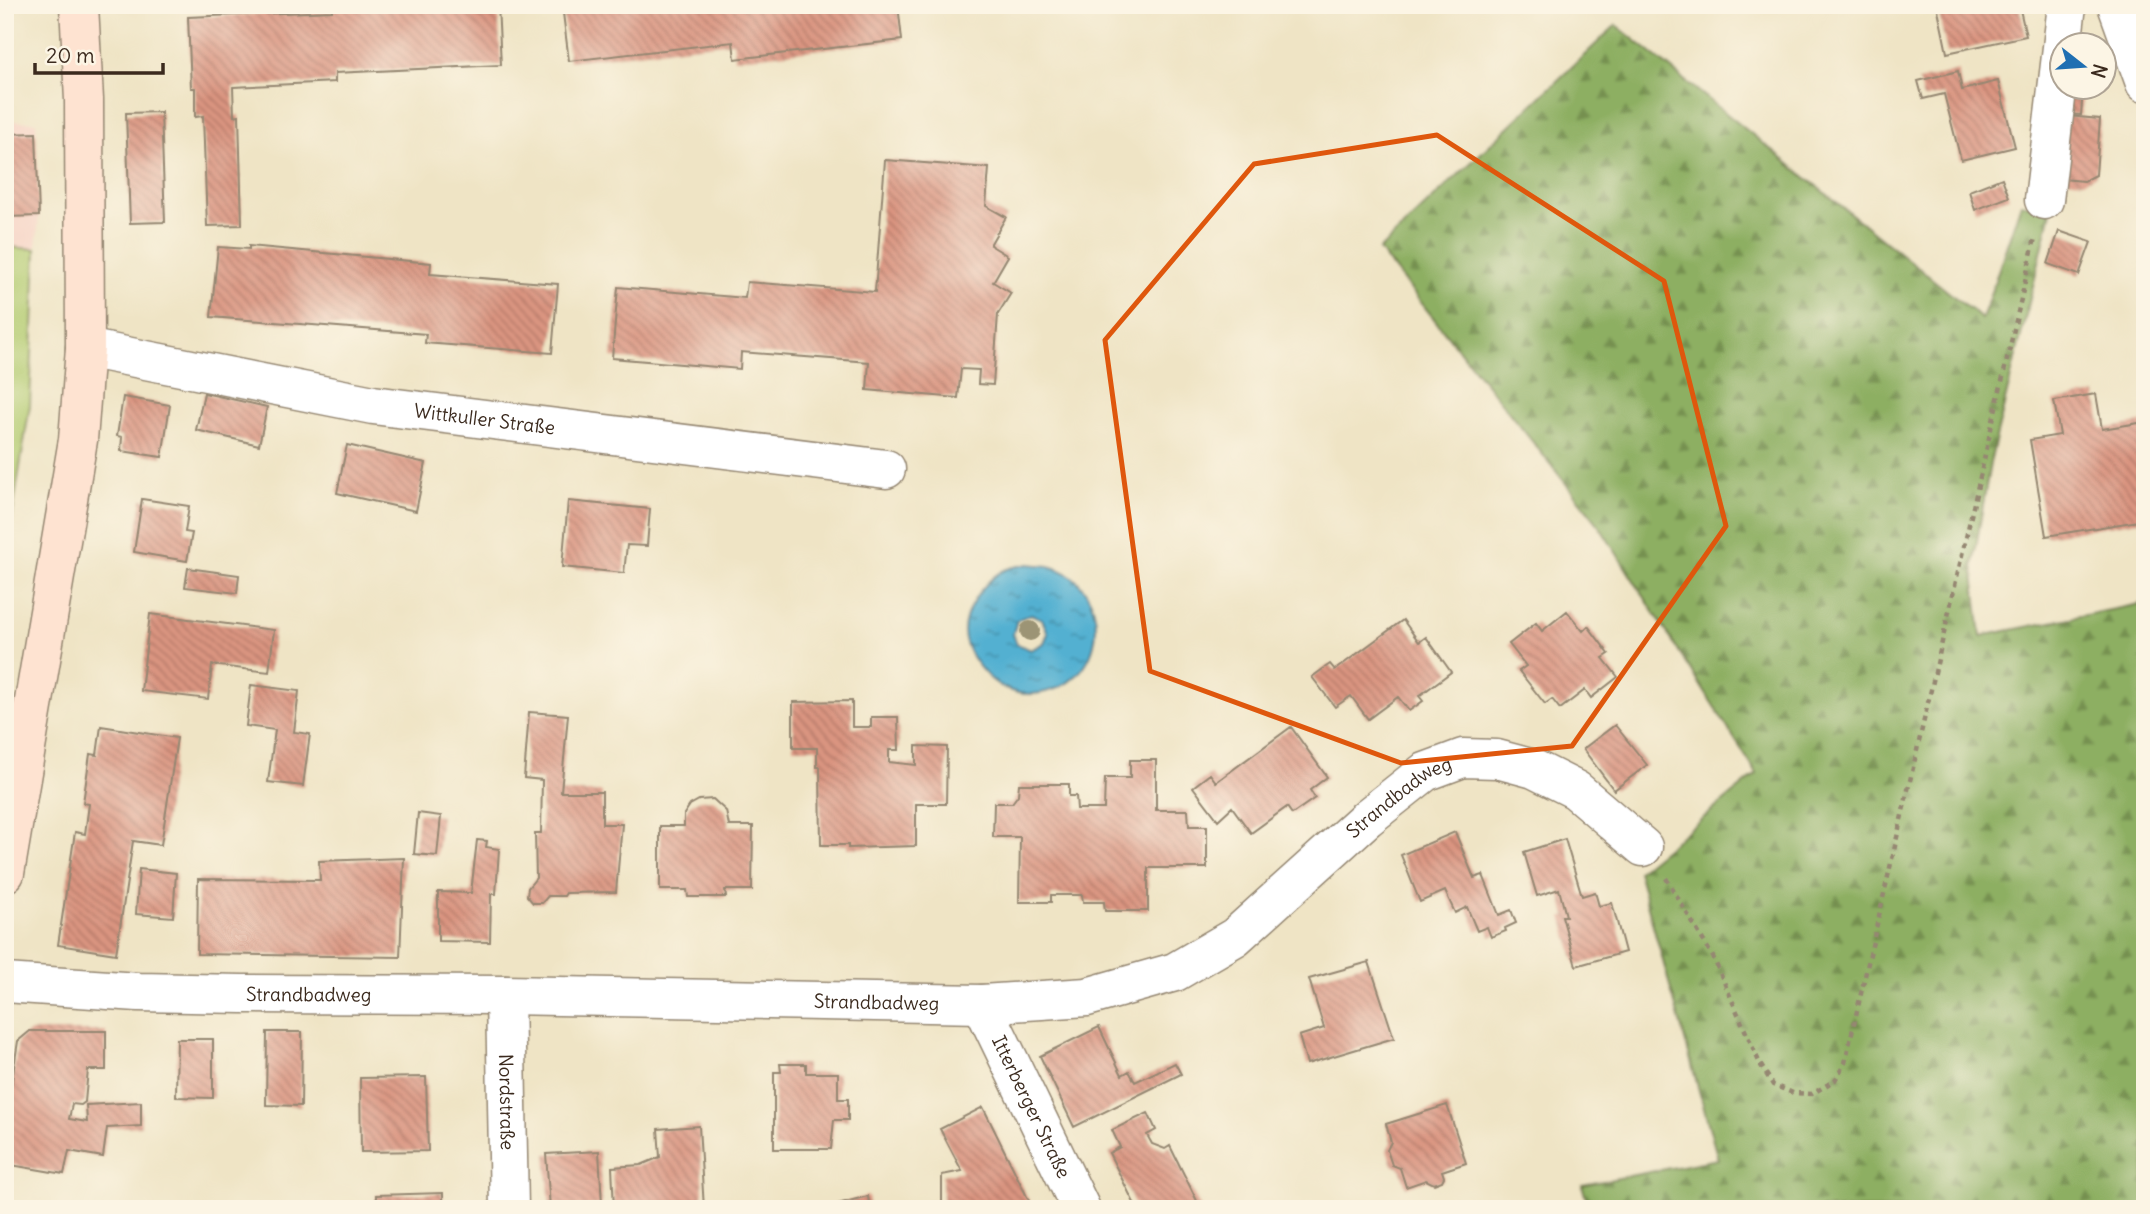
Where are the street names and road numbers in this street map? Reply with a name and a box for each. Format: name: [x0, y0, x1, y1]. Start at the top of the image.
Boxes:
street label: Wittkuller Straße: [413, 398, 556, 440]
street label: Strandbadweg: [1341, 751, 1455, 843]
street label: Strandbadweg: [246, 982, 371, 1006]
street label: Strandbadweg: [814, 989, 940, 1015]
street label: Itterberger Straße: [987, 1031, 1076, 1182]
street label: Nordstraße: [494, 1054, 520, 1150]

